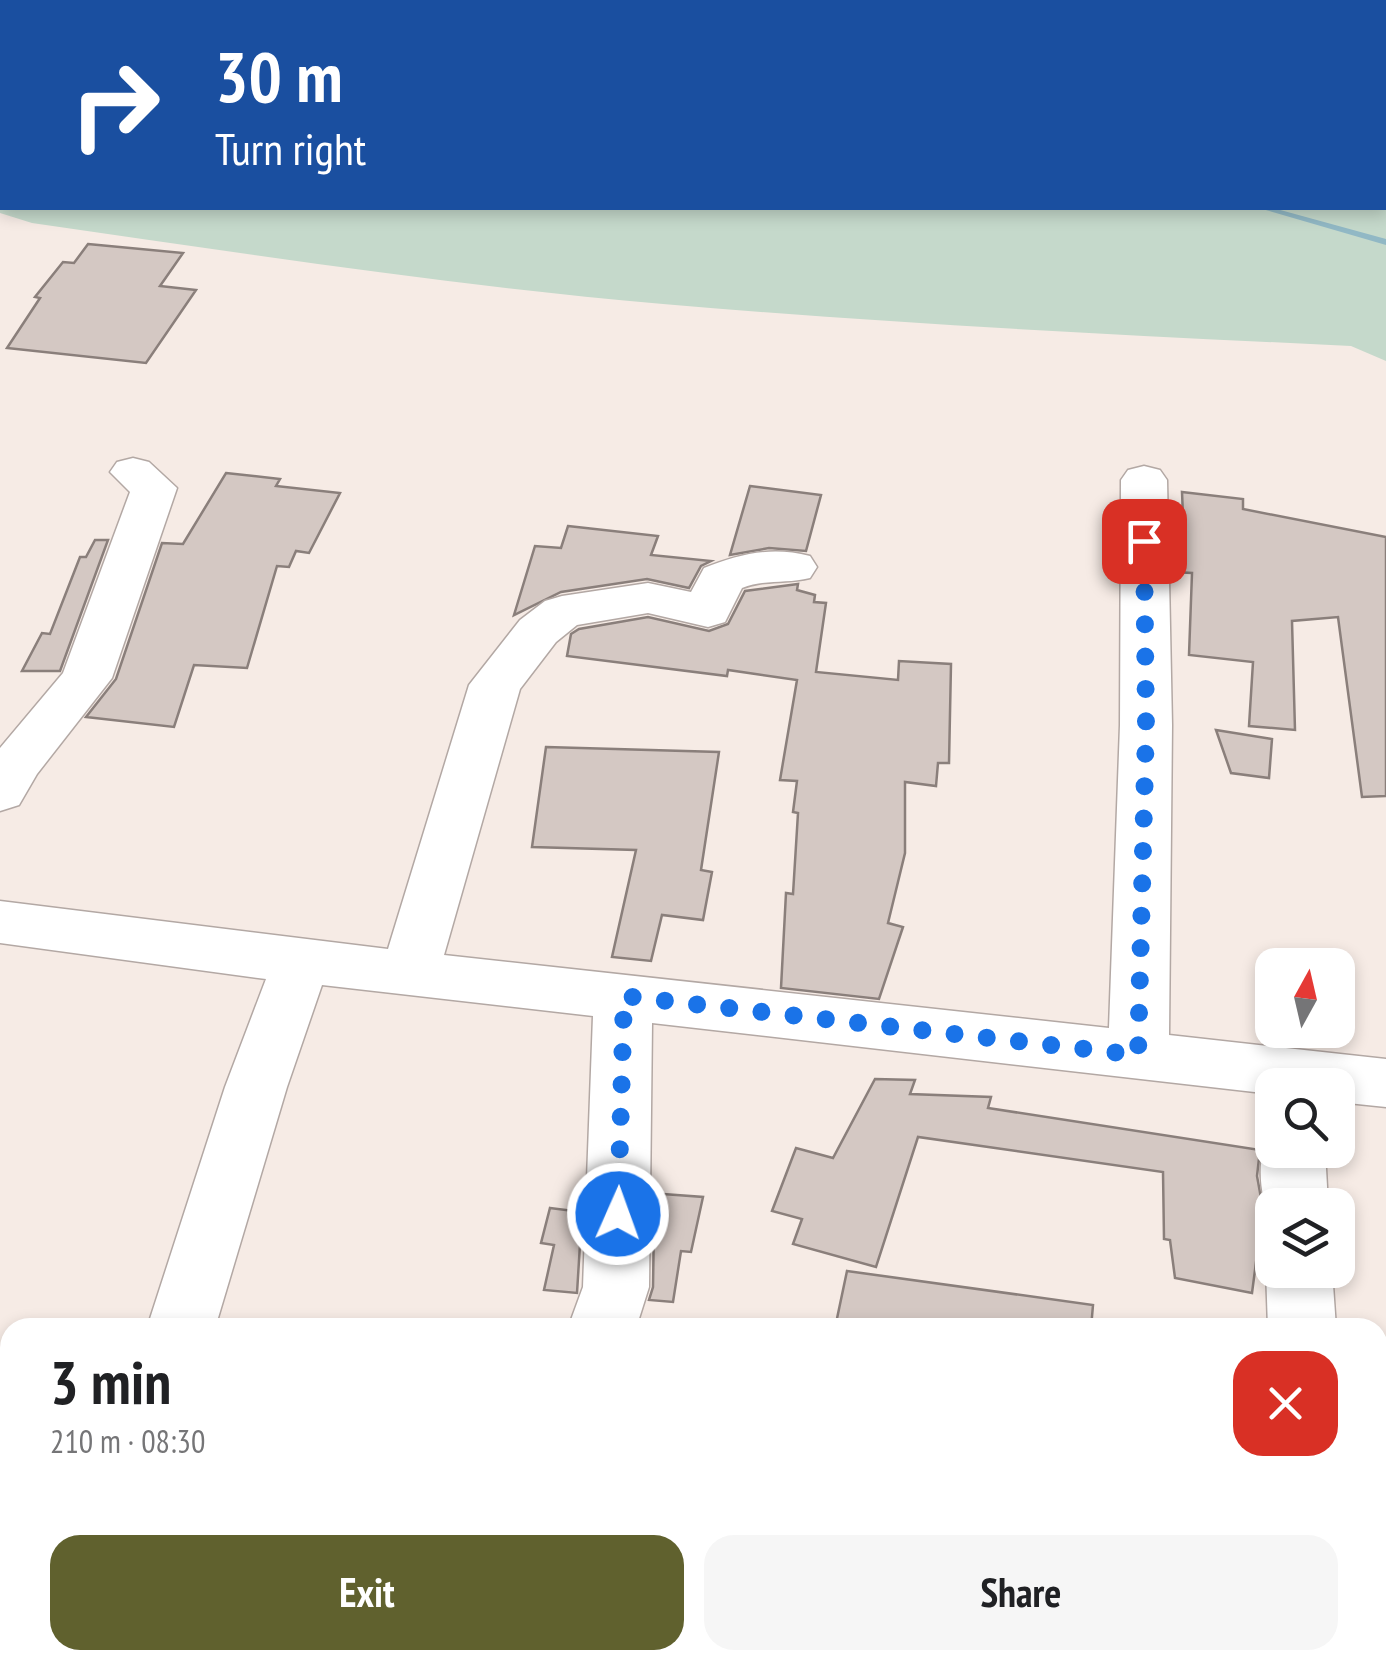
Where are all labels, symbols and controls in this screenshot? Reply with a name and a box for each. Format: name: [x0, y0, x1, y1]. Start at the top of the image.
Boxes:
text: 30 m: [215, 31, 343, 121]
icon: right: [50, 40, 180, 170]
text: Turn right: [215, 119, 366, 177]
pin: [1102, 499, 1187, 584]
icon: arrive: [1117, 514, 1172, 569]
north arrow: [1255, 948, 1355, 1048]
map controls: [1255, 948, 1355, 1288]
button: search: [1255, 1068, 1355, 1168]
position arrow: [566, 1162, 670, 1266]
button: layers: [1255, 1188, 1355, 1288]
text: 3 min: [50, 1343, 171, 1421]
button: close: [1233, 1351, 1338, 1456]
text: 210 m · 08:30: [50, 1420, 205, 1462]
button: Exit: [50, 1535, 684, 1650]
button: Share: [704, 1535, 1338, 1650]

